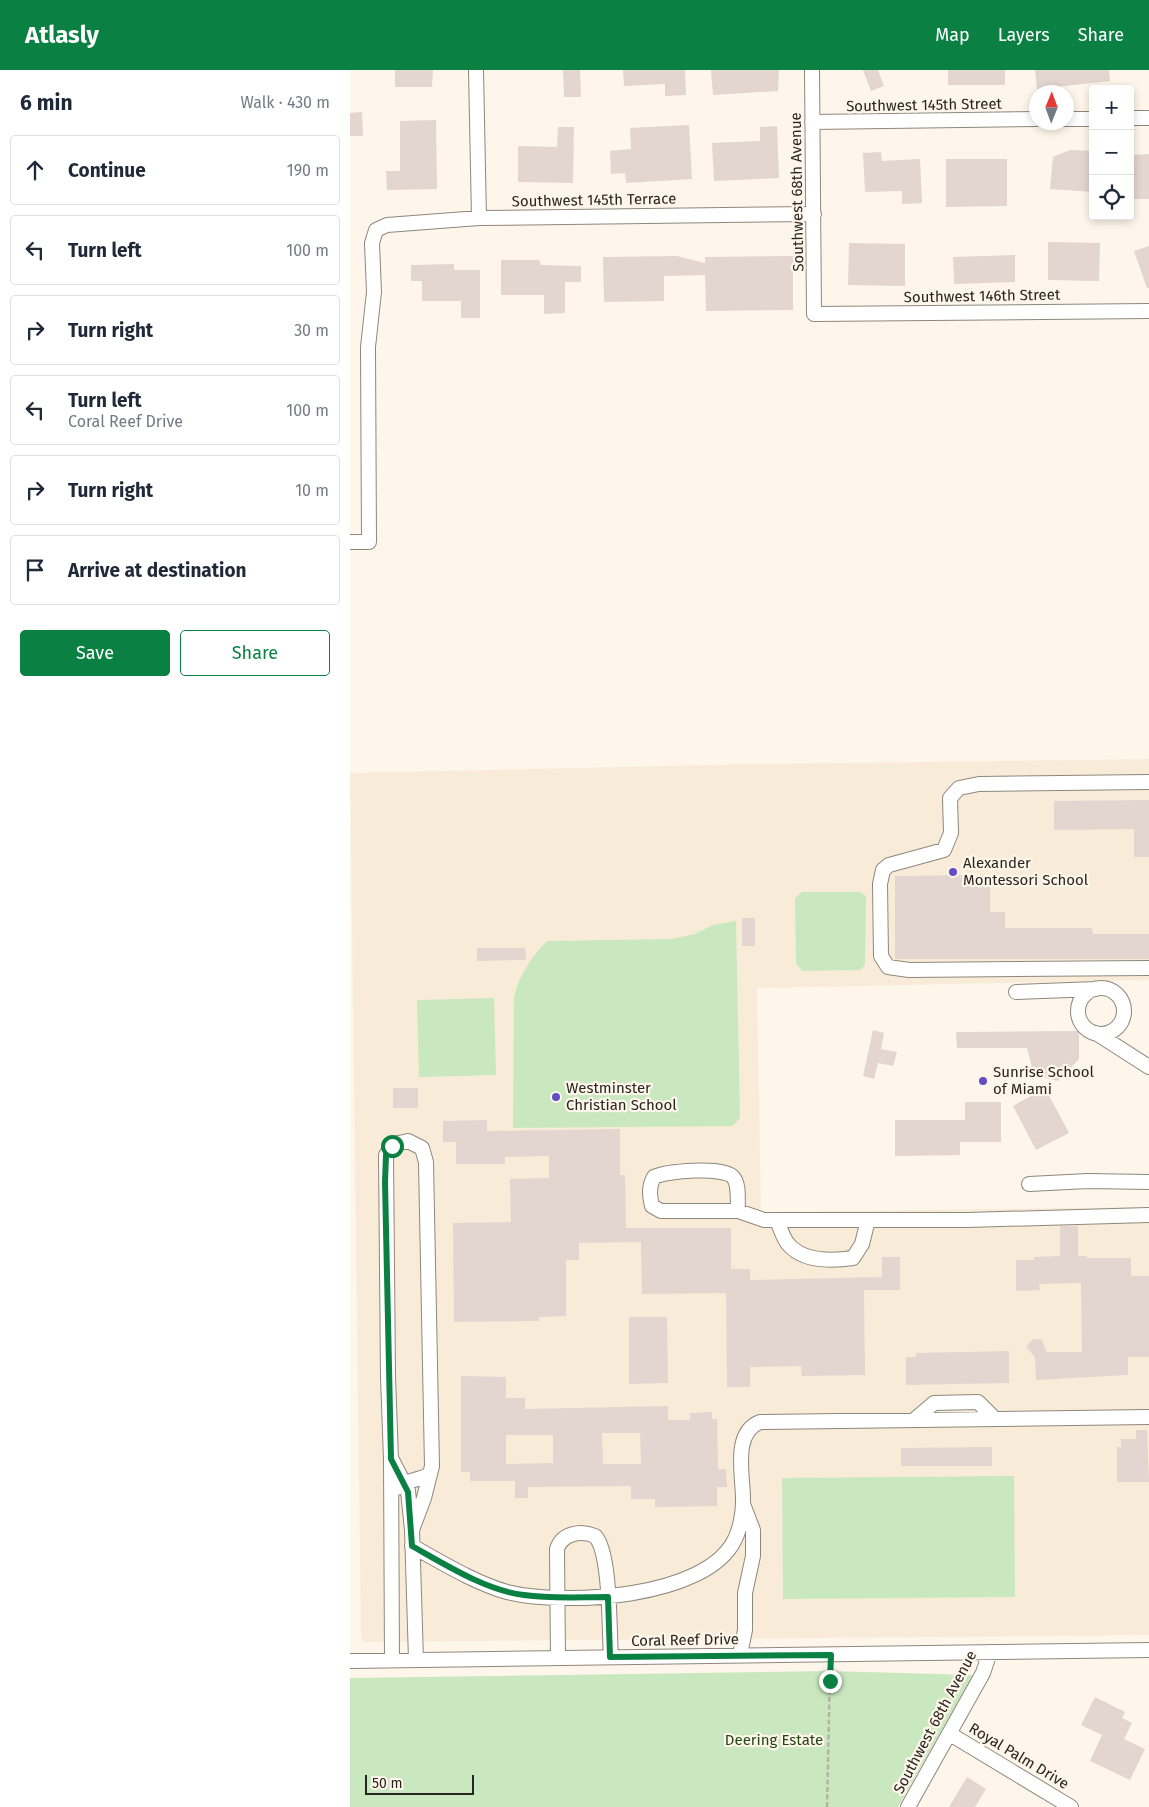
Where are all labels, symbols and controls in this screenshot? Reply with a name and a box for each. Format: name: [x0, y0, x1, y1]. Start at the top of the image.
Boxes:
text: Atlasly: [25, 21, 99, 49]
text: Map: [935, 24, 970, 46]
text: Layers: [998, 24, 1050, 46]
text: Share: [1078, 24, 1124, 46]
north arrow: [1029, 85, 1074, 130]
map controls: [1089, 85, 1134, 220]
button: +: [1089, 85, 1134, 130]
text: 6 min: [20, 90, 73, 116]
text: Walk · 430 m: [240, 93, 330, 112]
street label: Southwest 145th Street: [846, 95, 1003, 115]
street label: Southwest 68th Avenue: [787, 112, 807, 272]
button: −: [1089, 130, 1134, 175]
icon: ahead: [21, 156, 49, 184]
text: Continue: [68, 159, 146, 182]
text: 190 m: [287, 161, 329, 180]
button: locate: [1089, 175, 1134, 220]
street label: Southwest 145th Terrace: [512, 190, 676, 210]
icon: left: [21, 236, 49, 264]
text: Turn left: [68, 239, 142, 262]
text: 100 m: [286, 241, 329, 260]
street label: Southwest 146th Street: [904, 286, 1061, 306]
icon: right: [21, 316, 49, 344]
text: Turn right: [68, 319, 153, 342]
text: 30 m: [294, 321, 329, 340]
text: Turn left: [68, 389, 142, 412]
icon: left: [21, 396, 49, 424]
text: 100 m: [286, 401, 329, 420]
text: Coral Reef Drive: [68, 412, 183, 431]
icon: right: [21, 476, 49, 504]
text: Turn right: [68, 479, 153, 502]
text: 10 m: [295, 481, 329, 500]
icon: arrive: [21, 556, 49, 584]
text: Arrive at destination: [68, 559, 247, 582]
button: Save: [20, 630, 170, 676]
button: Share: [180, 630, 330, 676]
place label: Alexander Montessori School: [963, 854, 1089, 889]
marker: Alexander Montessori School: [947, 866, 959, 878]
place label: Sunrise School of Miami: [993, 1063, 1095, 1098]
marker: Sunrise School of Miami: [977, 1075, 989, 1087]
place label: Westminster Christian School: [566, 1079, 677, 1114]
marker: Westminster Christian School: [550, 1091, 562, 1103]
route start: [381, 1135, 404, 1158]
street label: Coral Reef Drive: [631, 1630, 739, 1650]
street label: Southwest 68th Avenue: [890, 1647, 980, 1797]
route end: [819, 1670, 842, 1693]
street label: Royal Palm Drive: [966, 1719, 1072, 1793]
park label: Deering Estate: [725, 1731, 823, 1749]
scale bar: [365, 1772, 474, 1795]
text: 50 m: [372, 1775, 403, 1792]

